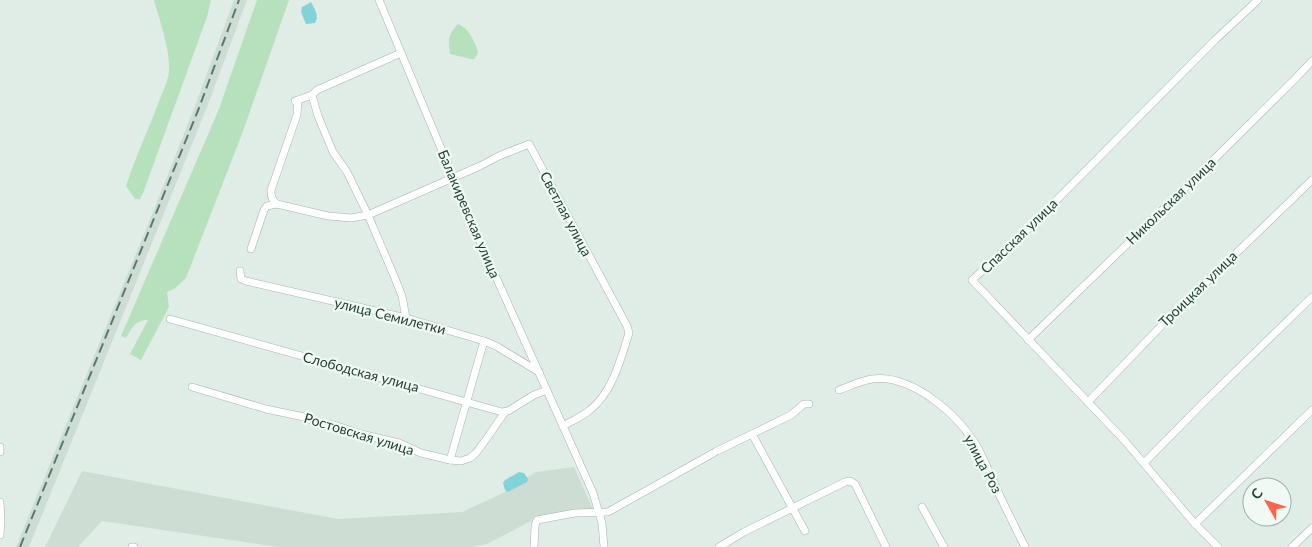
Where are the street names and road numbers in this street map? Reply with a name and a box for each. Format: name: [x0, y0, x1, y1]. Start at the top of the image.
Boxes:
street label: Балакиревская улица: [435, 147, 504, 281]
street label: Никольская улица: [1122, 154, 1219, 248]
street label: Светлая улица: [537, 168, 596, 259]
street label: Спасская улица: [977, 195, 1061, 277]
street label: Троицкая улица: [1155, 247, 1240, 330]
street label: улица Семилетки: [333, 293, 448, 338]
street label: Слободская улица: [301, 348, 421, 395]
street label: Ростовская улица: [302, 409, 416, 458]
street label: улица Роз: [961, 432, 1006, 496]

